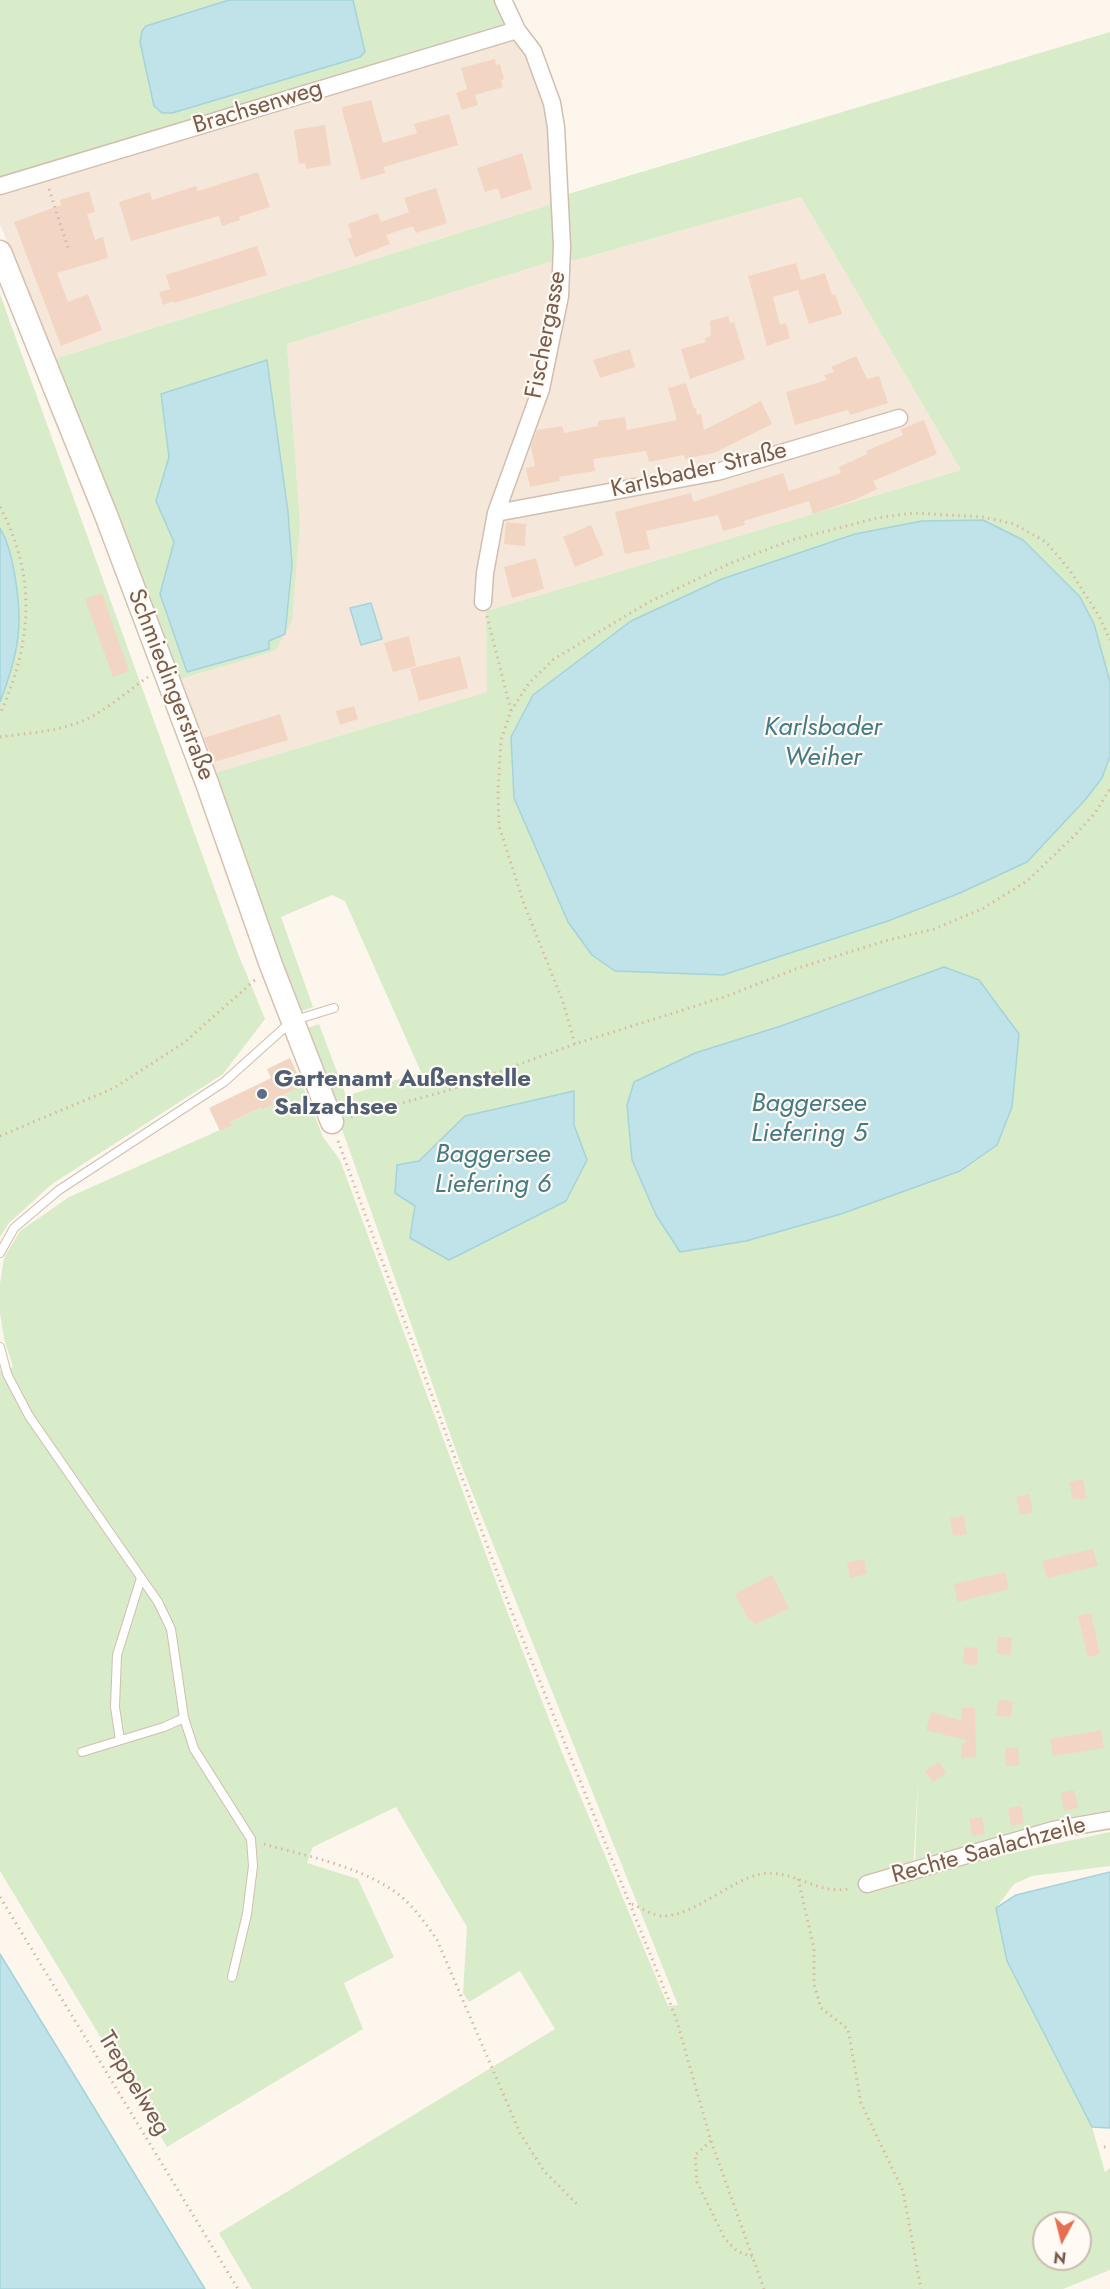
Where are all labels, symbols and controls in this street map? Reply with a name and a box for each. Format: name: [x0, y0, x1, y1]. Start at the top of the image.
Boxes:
street label: Brachsenweg: [190, 75, 326, 141]
street label: Fischergasse: [521, 269, 573, 401]
street label: Karlsbader Straße: [608, 437, 790, 505]
street label: Schmiedingerstraße: [120, 585, 220, 785]
water label: Karlsbader Weiher: [764, 713, 882, 774]
place label: Gartenamt Außenstelle Salzachsee: [274, 1066, 531, 1122]
marker: Gartenamt Außenstelle Salzachsee: [255, 1087, 269, 1101]
water label: Baggersee Liefering 5: [751, 1089, 867, 1150]
water label: Baggersee Liefering 6: [435, 1140, 551, 1202]
street label: Rechte Saalachzeile: [889, 1811, 1089, 1891]
street label: Treppelweg: [91, 2027, 175, 2141]
north arrow: [1032, 2211, 1092, 2271]
text: N: [1052, 2245, 1068, 2270]

